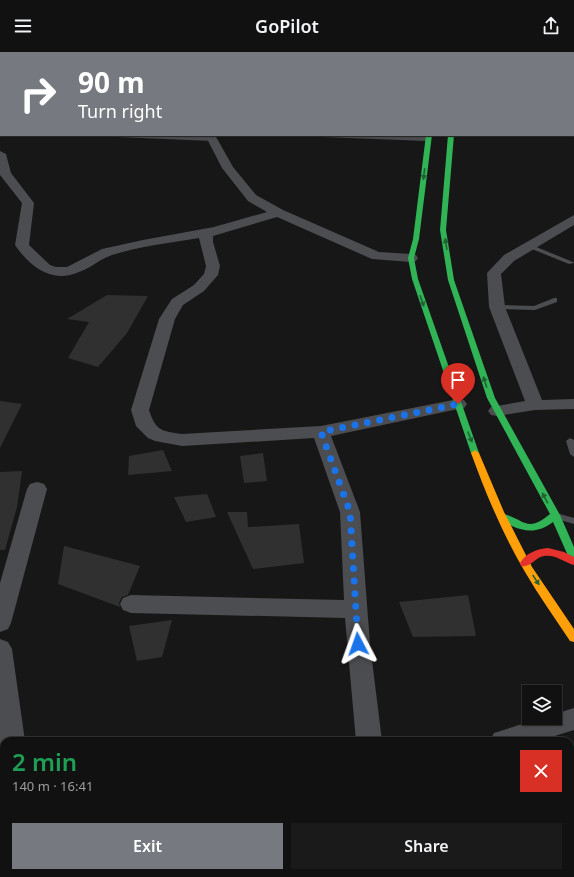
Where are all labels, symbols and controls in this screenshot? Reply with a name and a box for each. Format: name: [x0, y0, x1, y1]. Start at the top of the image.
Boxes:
text: GoPilot: [255, 14, 319, 38]
icon: menu: [12, 15, 34, 37]
icon: share: [540, 15, 562, 37]
text: 90 m: [78, 63, 145, 101]
icon: right: [12, 68, 64, 120]
text: Turn right: [78, 99, 162, 123]
one-way arrow: [421, 168, 427, 180]
one-way arrow: [442, 238, 448, 251]
one-way arrow: [419, 295, 425, 307]
pin: [441, 363, 475, 404]
icon: arrive: [447, 369, 469, 391]
one-way arrow: [482, 376, 488, 388]
one-way arrow: [467, 431, 473, 443]
one-way arrow: [542, 492, 548, 503]
one-way arrow: [532, 575, 540, 585]
position arrow: [337, 623, 379, 665]
map controls: [522, 685, 562, 725]
button: layers: [522, 685, 562, 725]
text: 2 min: [12, 745, 77, 778]
button: close: [520, 750, 562, 792]
text: 140 m · 16:41: [12, 777, 93, 795]
button: Exit: [12, 823, 283, 869]
button: Share: [291, 823, 562, 869]

